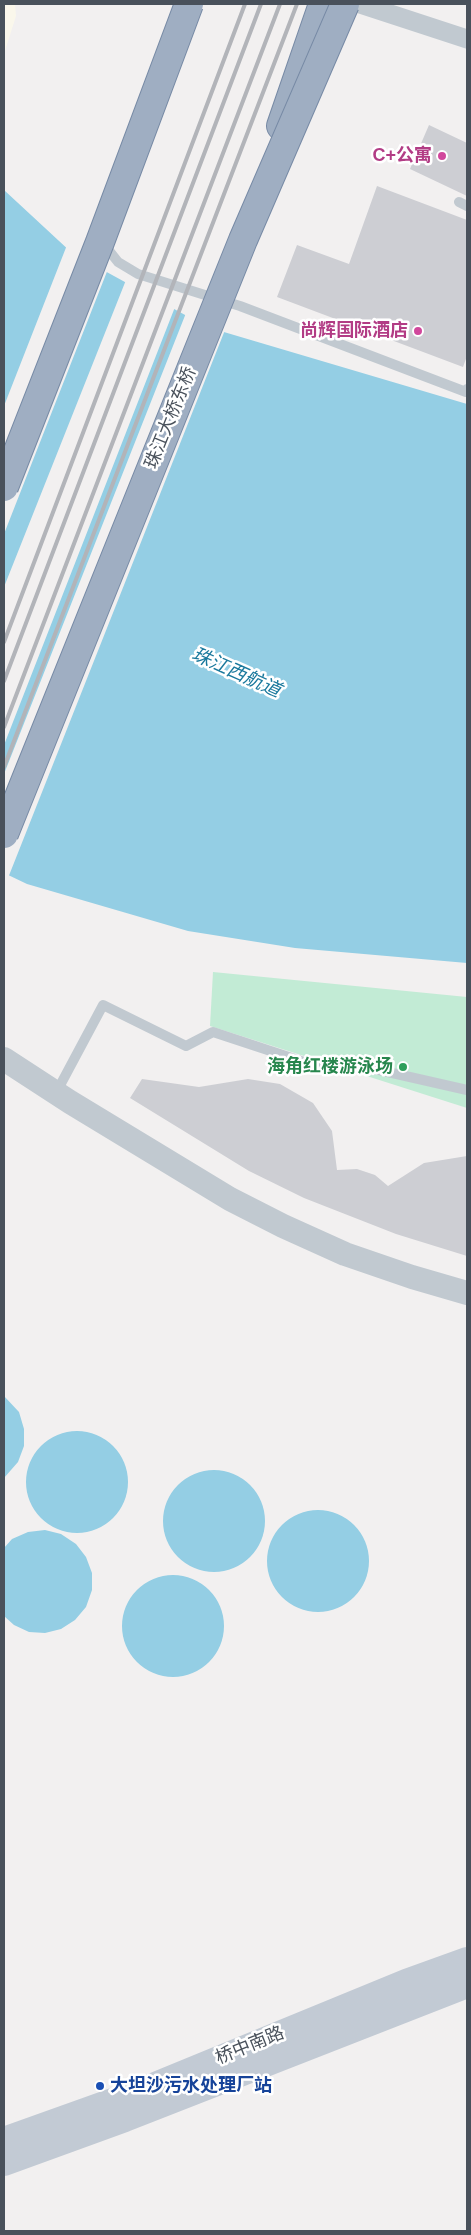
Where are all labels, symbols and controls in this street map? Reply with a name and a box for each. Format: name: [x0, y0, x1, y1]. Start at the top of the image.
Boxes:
place label: C+公寓: [372, 145, 432, 167]
marker: C+公寓: [436, 150, 448, 162]
place label: 尚辉国际酒店: [300, 320, 408, 342]
marker: 尚辉国际酒店: [412, 325, 424, 337]
street label: 珠江大桥东桥: [141, 364, 201, 472]
water label: 珠江西航道: [188, 643, 284, 703]
place label: 海角红楼游泳场: [267, 1056, 393, 1078]
marker: 海角红楼游泳场: [397, 1061, 409, 1073]
street label: 桥中南路: [213, 2023, 287, 2069]
place label: 大坦沙污水处理厂站: [110, 2075, 272, 2097]
marker: 大坦沙污水处理厂站: [94, 2080, 106, 2092]

